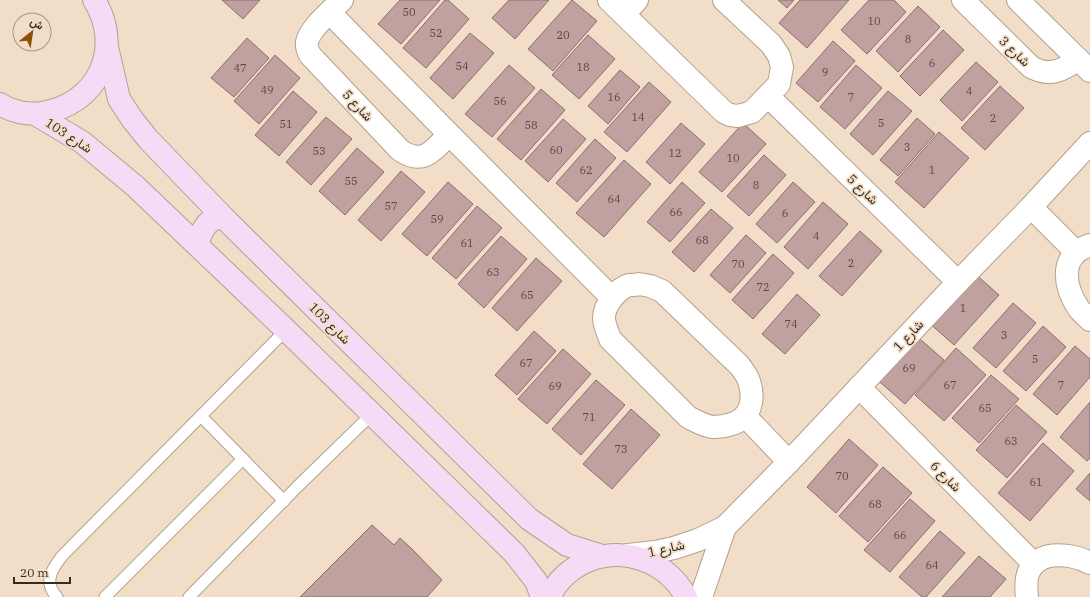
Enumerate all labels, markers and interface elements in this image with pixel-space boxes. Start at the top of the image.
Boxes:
house number: 50 [402,5,416,19]
north arrow [12,12,52,52]
text: ش [28,14,46,33]
house number: 10 [867,14,881,28]
house number: 52 [429,26,443,40]
house number: 20 [556,28,570,42]
house number: 8 [905,32,911,46]
street label: شارع 3 [995,32,1034,71]
house number: 6 [929,56,935,70]
house number: 54 [455,59,469,73]
house number: 18 [576,60,590,74]
house number: 47 [233,61,247,75]
house number: 9 [822,65,828,79]
house number: 49 [260,83,274,97]
house number: 4 [966,84,973,98]
street label: شارع 5 [338,86,376,125]
house number: 16 [607,90,621,104]
house number: 7 [848,90,854,104]
house number: 56 [493,94,507,108]
house number: 14 [631,110,645,124]
house number: 2 [990,111,996,125]
street label: شارع 103 [42,114,95,158]
house number: 5 [878,116,884,130]
house number: 51 [279,117,293,131]
house number: 58 [524,118,538,132]
house number: 3 [904,140,910,154]
house number: 60 [549,143,563,157]
house number: 53 [312,144,326,158]
house number: 12 [668,146,682,160]
house number: 10 [726,151,740,165]
house number: 62 [579,163,593,177]
house number: 1 [929,163,935,177]
street label: شارع 5 [843,170,882,209]
house number: 55 [344,174,358,188]
house number: 8 [753,178,759,192]
house number: 64 [607,192,621,206]
house number: 57 [384,199,398,213]
house number: 66 [669,205,683,219]
house number: 6 [782,206,788,220]
house number: 59 [430,212,444,226]
house number: 4 [813,229,820,243]
house number: 68 [695,233,709,247]
house number: 61 [460,236,474,250]
house number: 2 [848,256,854,270]
house number: 70 [731,257,745,271]
house number: 63 [486,265,500,279]
house number: 72 [756,280,770,294]
house number: 65 [520,288,534,302]
street label: شارع 103 [304,299,354,349]
house number: 1 [960,301,966,315]
street label: شارع 1 [890,316,928,355]
house number: 74 [784,317,798,331]
house number: 3 [1001,328,1007,342]
house number: 5 [1032,352,1038,366]
house number: 67 [519,356,533,370]
house number: 69 [902,361,916,375]
house number: 67 [943,378,957,392]
house number: 7 [1058,378,1064,392]
house number: 69 [548,379,562,393]
house number: 65 [978,401,992,415]
house number: 71 [582,410,596,424]
house number: 63 [1004,434,1018,448]
house number: 73 [614,442,628,456]
street label: شارع 6 [926,457,965,496]
house number: 70 [835,469,849,483]
house number: 61 [1029,475,1043,489]
house number: 68 [868,497,882,511]
house number: 66 [893,528,907,542]
street label: شارع 1 [646,536,686,562]
house number: 64 [925,558,939,572]
scale bar [14,559,70,585]
text: 20 m [20,565,49,580]

